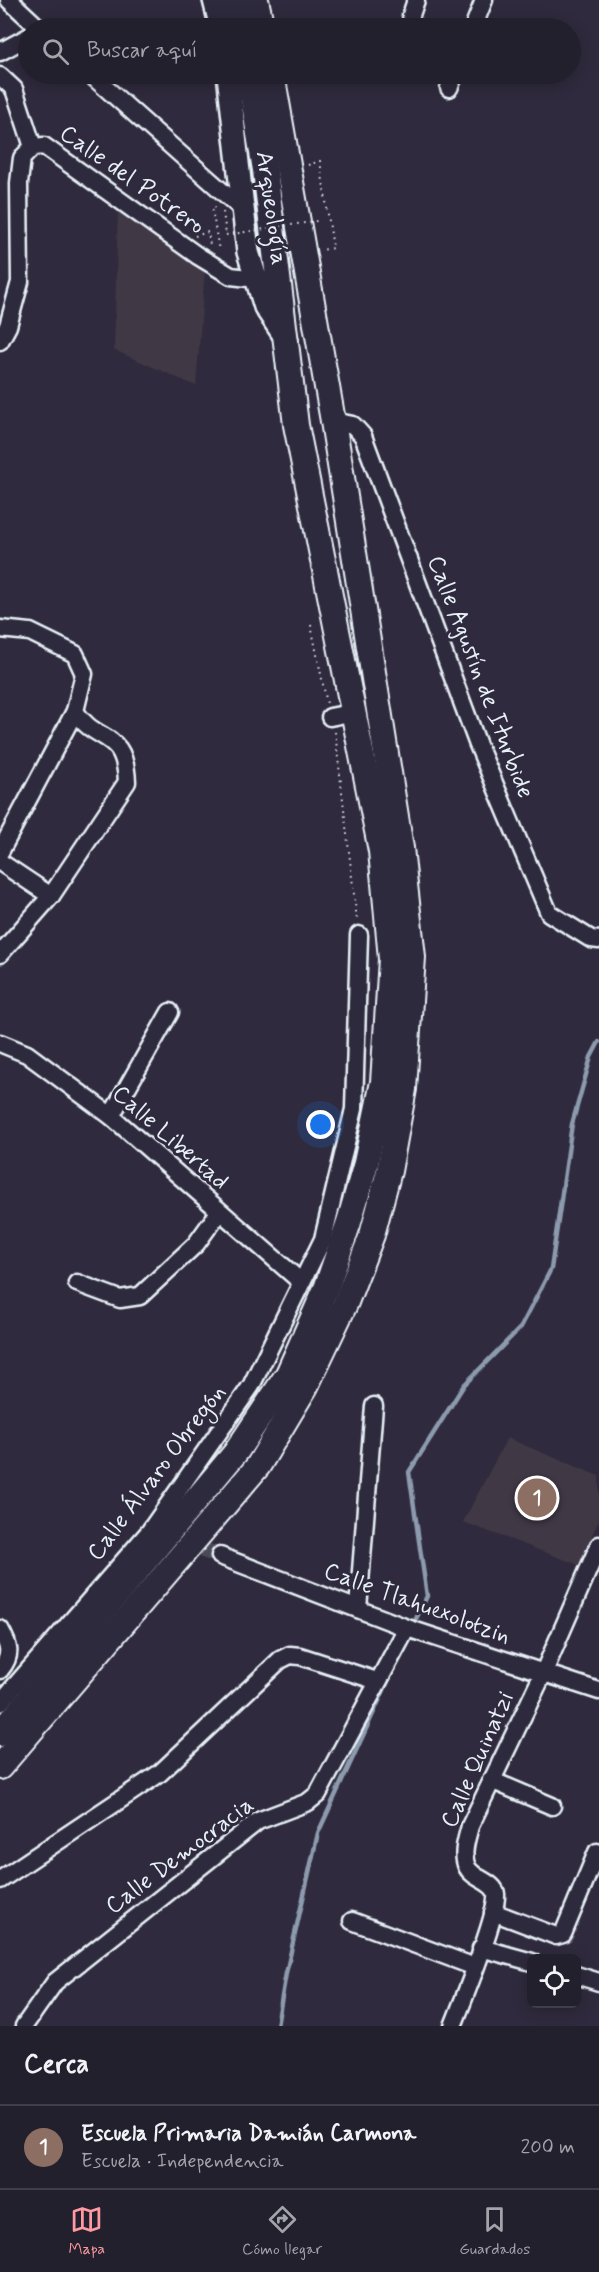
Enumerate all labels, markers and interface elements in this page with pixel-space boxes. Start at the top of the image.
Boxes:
search box [18,18,581,84]
icon: search [39,35,72,68]
text: Buscar aquí [87,37,198,65]
street label: Calle del Potrero [53,118,211,242]
street label: Arqueología [245,149,294,267]
street label: Calle Agustín de Iturbide [419,551,541,803]
street label: Calle Libertad [105,1079,235,1197]
your location [306,1110,335,1139]
street label: Calle Álvaro Obregón [80,1378,235,1569]
pin: 1 [518,1476,556,1520]
street label: Calle Tlahuexolotzin [319,1556,515,1652]
street label: Calle Quinatzi [434,1687,522,1833]
street label: Calle Democracia [99,1790,261,1922]
map controls [527,1954,581,2008]
button: locate [527,1954,581,2008]
text: Cerca [24,2048,89,2082]
text: Escuela Primaria Damián Carmona [81,2120,416,2148]
text: 1 [39,2134,48,2161]
text: 200 m [520,2134,575,2161]
text: Escuela · Independencia [81,2148,284,2175]
tab: Mapa [69,2203,105,2260]
tab: Cómo llegar [242,2203,322,2260]
tab: Guardados [459,2203,530,2260]

